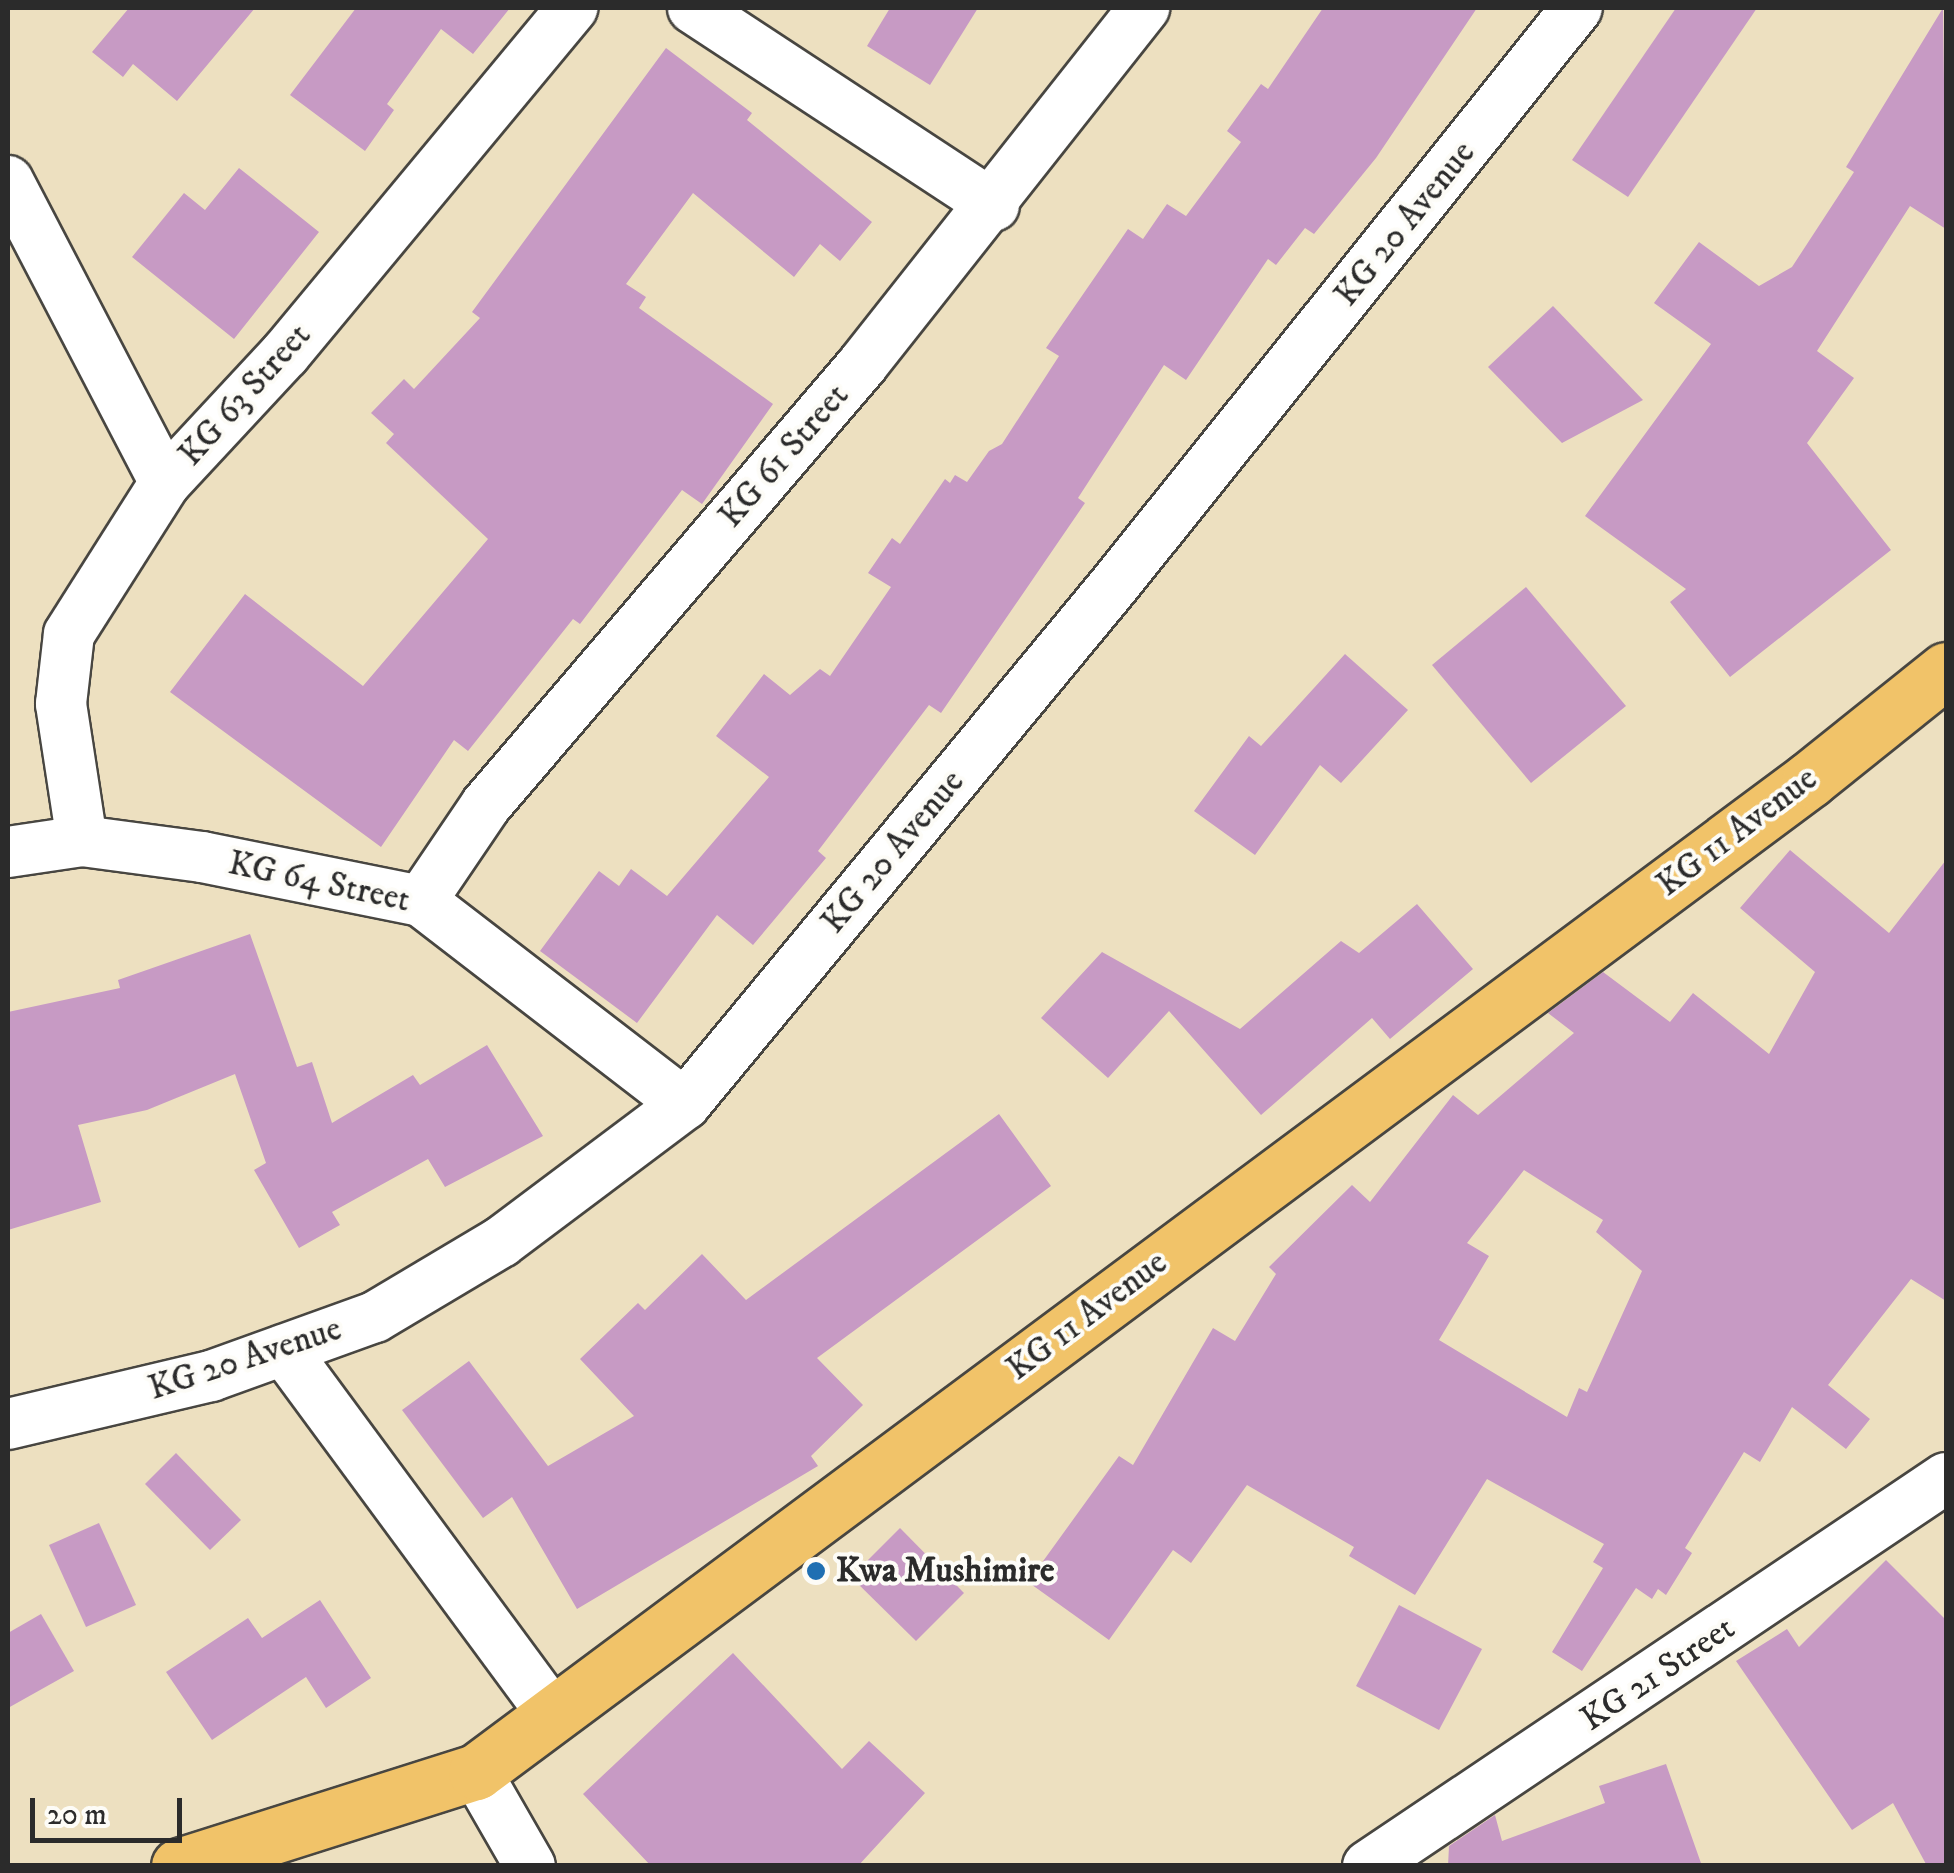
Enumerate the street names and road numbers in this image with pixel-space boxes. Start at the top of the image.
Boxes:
street label: KG 20 Avenue [1326,133,1484,315]
street label: KG 63 Street [170,315,320,475]
street label: KG 61 Street [710,375,858,537]
street label: KG 11 Avenue [1649,758,1825,906]
street label: KG 20 Avenue [813,762,973,942]
street label: KG 64 Street [224,842,414,922]
street label: KG 11 Avenue [999,1242,1175,1390]
street label: KG 20 Avenue [143,1308,347,1410]
street label: KG 21 Street [1573,1607,1743,1741]

